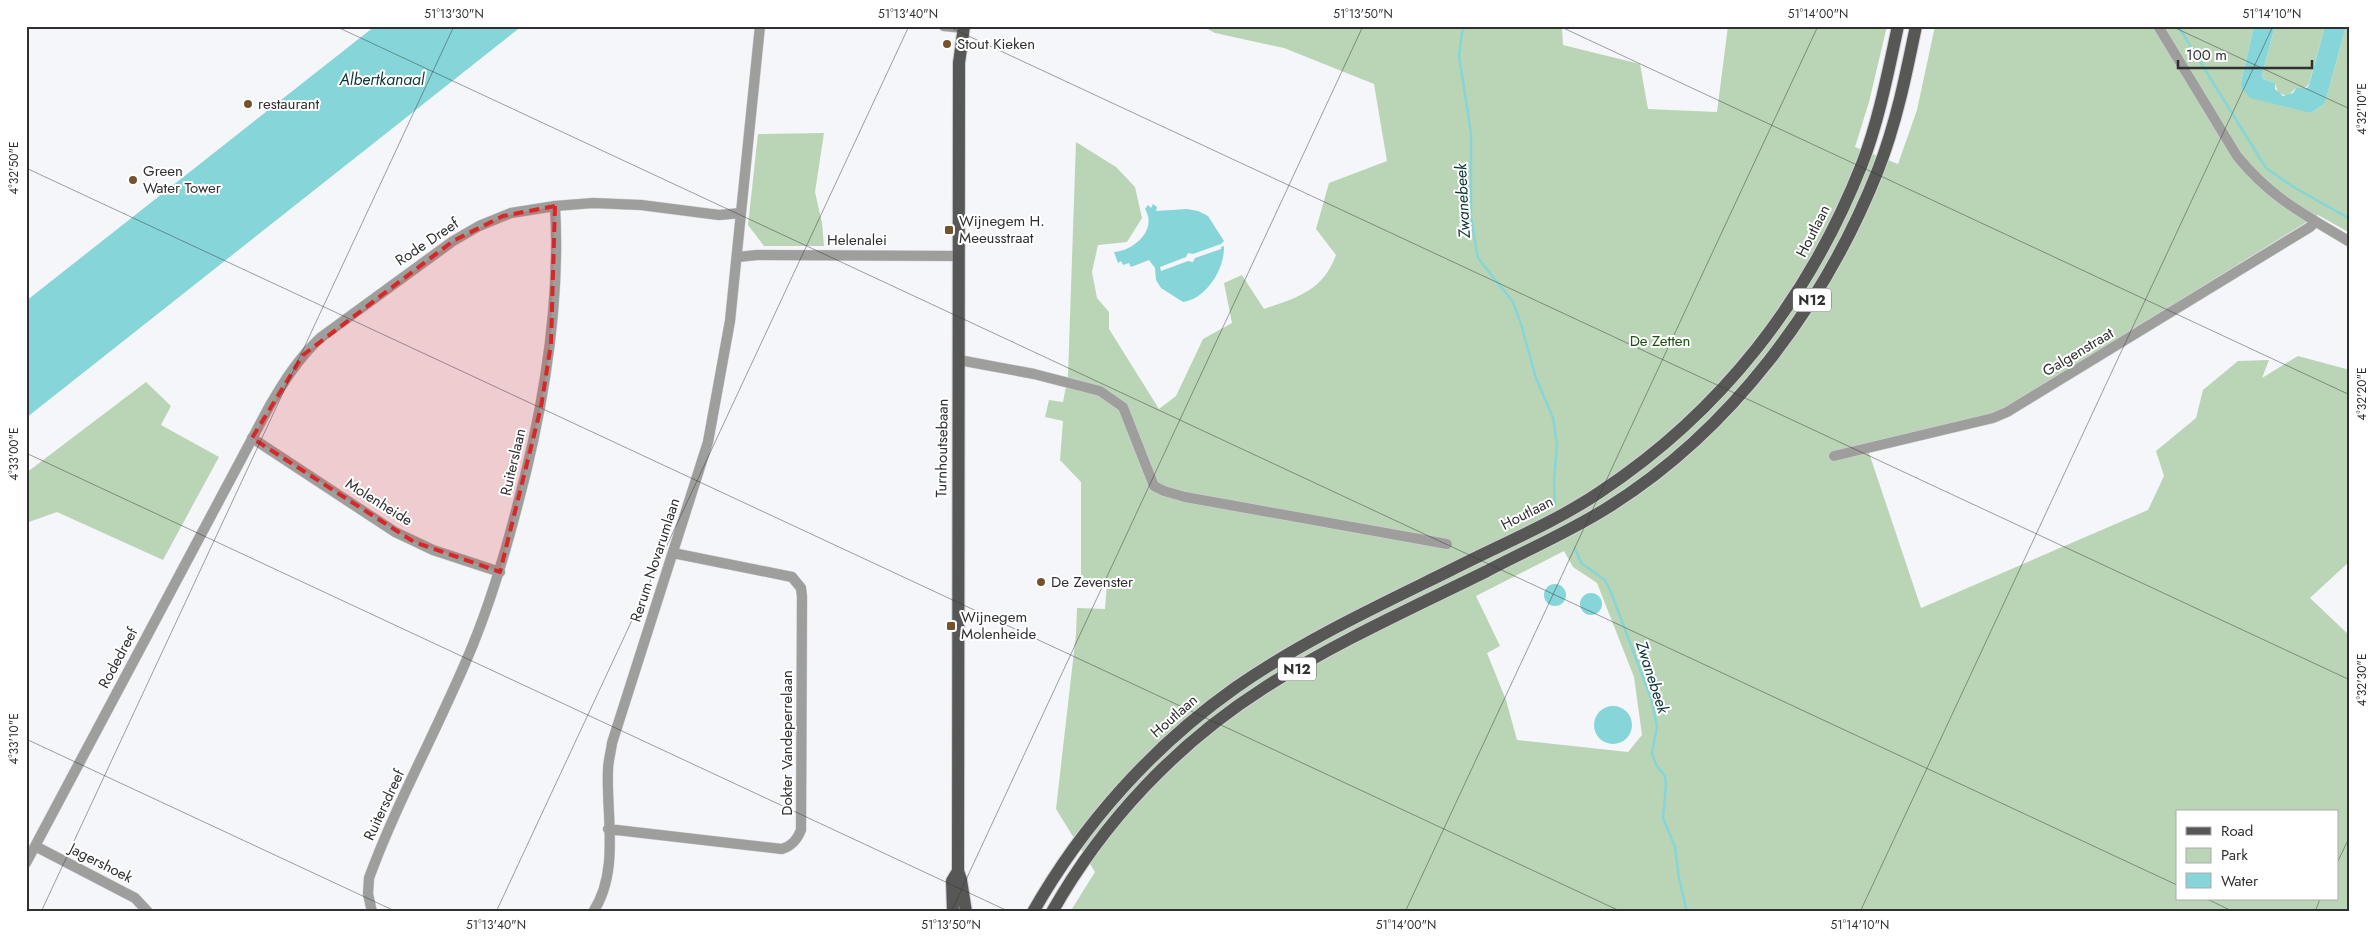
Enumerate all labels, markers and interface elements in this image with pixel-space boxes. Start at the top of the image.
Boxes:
text: 51°13'30"N [424,5,484,23]
text: 51°13'40"N [878,5,938,23]
text: 51°13'50"N [1333,5,1393,23]
text: 51°14'00"N [1788,5,1848,23]
text: 51°14'10"N [2243,5,2301,23]
place label: Stout Kieken [957,33,1035,55]
marker: Stout Kieken [941,38,953,50]
scale bar [2178,38,2312,70]
text: 100 m [2186,44,2227,66]
water label: Albertkanaal [339,68,426,91]
text: 4°32'10"E [2353,83,2371,135]
place label: restaurant [258,93,320,115]
marker: restaurant [242,98,254,110]
text: 4°32'50"E [5,141,23,195]
place label: Green Water Tower [143,160,222,199]
water label: Zwanebeek [1449,162,1476,240]
marker: Green Water Tower [127,174,139,186]
street label: Houtlaan [1790,201,1836,261]
place label: Wijnegem H. Meeusstraat [959,210,1045,249]
street label: Rode Dreef [391,212,464,271]
marker: Wijnegem H. Meeusstraat [943,224,955,236]
street label: Helenalei [827,229,887,251]
road number: N12 [1793,288,1831,312]
street label: Galgenstraat [2038,322,2118,382]
park label: De Zetten [1630,330,1690,352]
text: 4°32'20"E [2353,367,2371,421]
street label: Turnhoutsebaan [930,398,954,498]
street label: Ruiterslaan [495,426,531,498]
text: 4°33'00"E [5,427,23,481]
street label: Molenheide [341,473,417,531]
street label: Houtlaan [1497,490,1557,536]
street label: Rerum Novarumlaan [625,495,685,625]
place label: De Zevenster [1051,571,1134,593]
marker: De Zevenster [1035,576,1047,588]
place label: Wijnegem Molenheide [961,606,1036,645]
marker: Wijnegem Molenheide [945,620,957,632]
street label: Rodedreef [93,623,144,692]
water label: Zwanebeek [1630,637,1675,717]
text: 4°32'30"E [2353,653,2371,707]
road number: N12 [1278,658,1316,681]
street label: Dokter Vandeperrelaan [776,670,798,816]
street label: Houtlaan [1146,689,1202,743]
text: 4°33'10"E [5,713,23,765]
street label: Ruitersdreef [358,765,410,844]
legend [2176,810,2338,900]
text: Road [2221,820,2253,842]
street label: Jagershoek [64,837,137,889]
text: Park [2221,844,2248,866]
text: Water [2221,870,2259,892]
text: 51°13'40"N [466,916,526,934]
text: 51°13'50"N [921,916,981,934]
text: 51°14'00"N [1376,916,1436,934]
text: 51°14'10"N [1831,916,1889,934]

